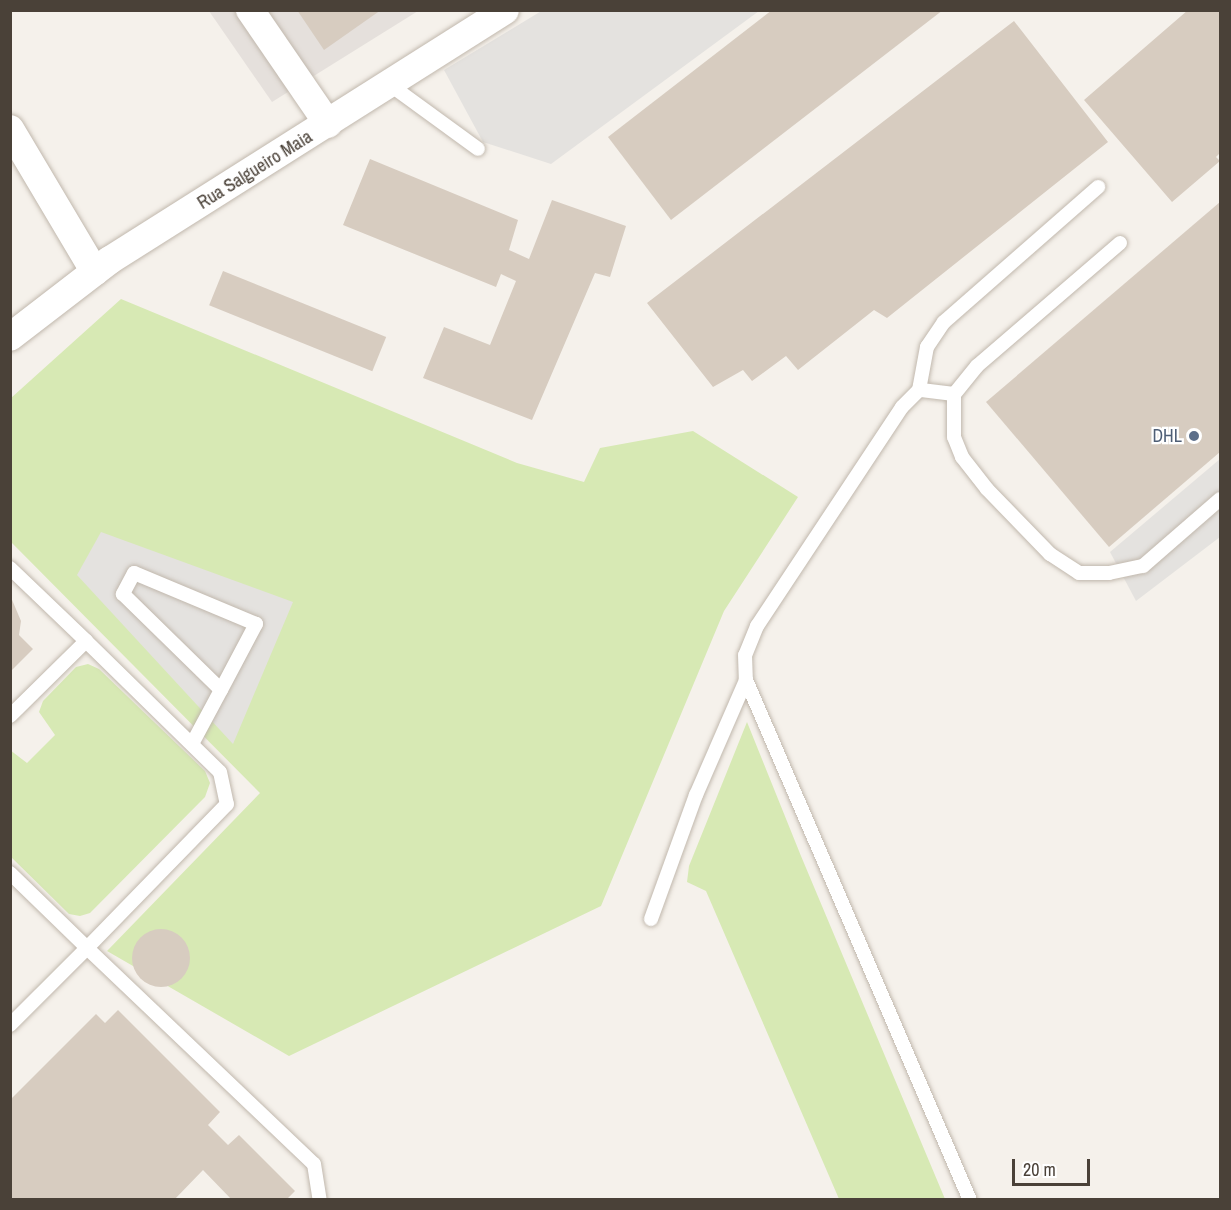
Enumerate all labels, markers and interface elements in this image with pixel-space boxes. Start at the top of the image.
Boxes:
street label: Rua Salgueiro Maia [194,126,316,214]
place label: DHL [1152,425,1182,447]
marker: DHL [1187,429,1201,443]
scale bar [1015,1147,1093,1185]
text: 20 m [1023,1157,1056,1182]

